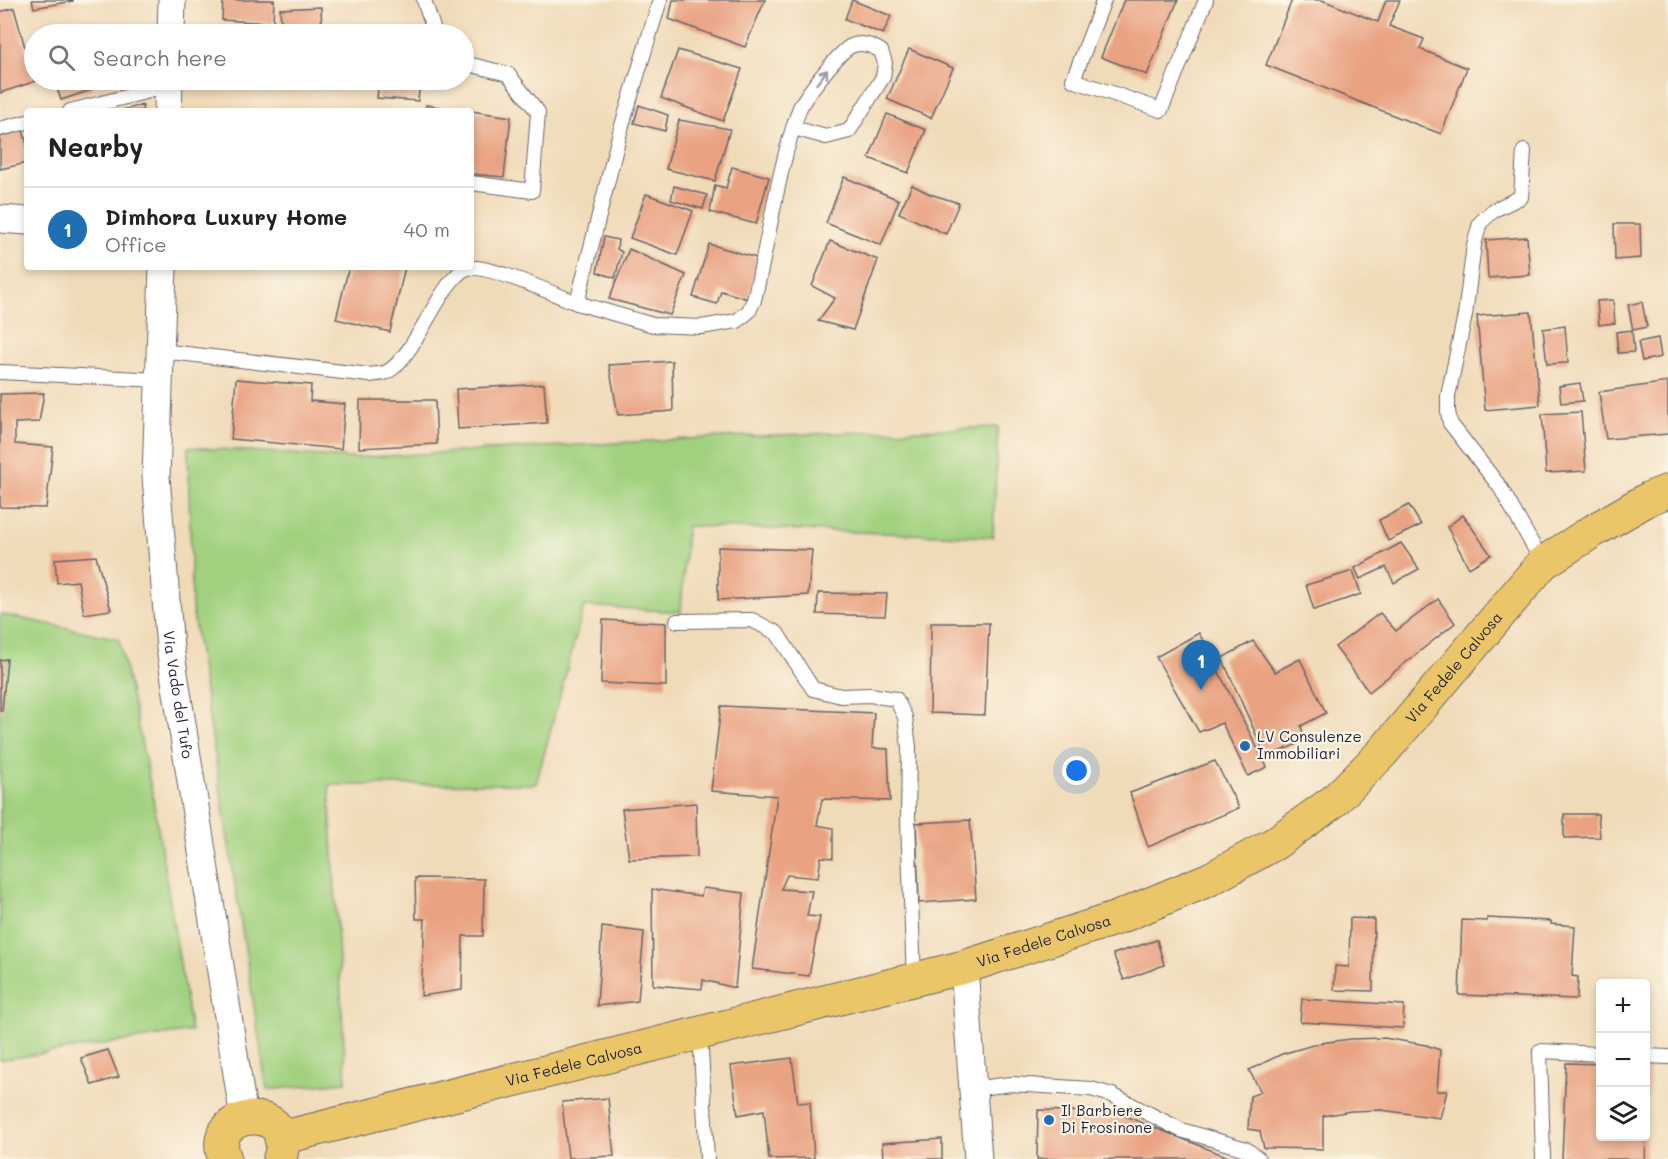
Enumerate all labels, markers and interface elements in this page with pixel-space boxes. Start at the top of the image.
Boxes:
search box [24,24,474,90]
icon: search [45,41,78,74]
text: Search here [93,43,227,72]
one-way arrow [815,69,828,85]
text: Nearby [48,130,143,164]
text: Dimhora Luxury Home [105,202,347,231]
text: 1 [63,216,72,242]
text: 40 m [404,216,450,242]
text: Office [105,231,167,257]
street label: Via Fedele Calvosa [1401,607,1506,727]
street label: Via Vado del Tufo [160,630,198,760]
pin: 1 [1182,640,1220,690]
place label: LV Consulenze Immobiliari [1257,726,1362,763]
marker: LV Consulenze Immobiliari [1238,739,1252,753]
your location [1062,756,1091,785]
street label: Via Fedele Calvosa [974,910,1113,971]
map controls [1596,979,1650,1141]
button: + [1596,979,1650,1033]
button: − [1596,1033,1650,1087]
street label: Via Fedele Calvosa [503,1037,644,1090]
button: layers [1596,1087,1650,1141]
place label: Il Barbiere Di Frosinone [1061,1100,1152,1137]
marker: Il Barbiere Di Frosinone [1042,1113,1056,1127]

